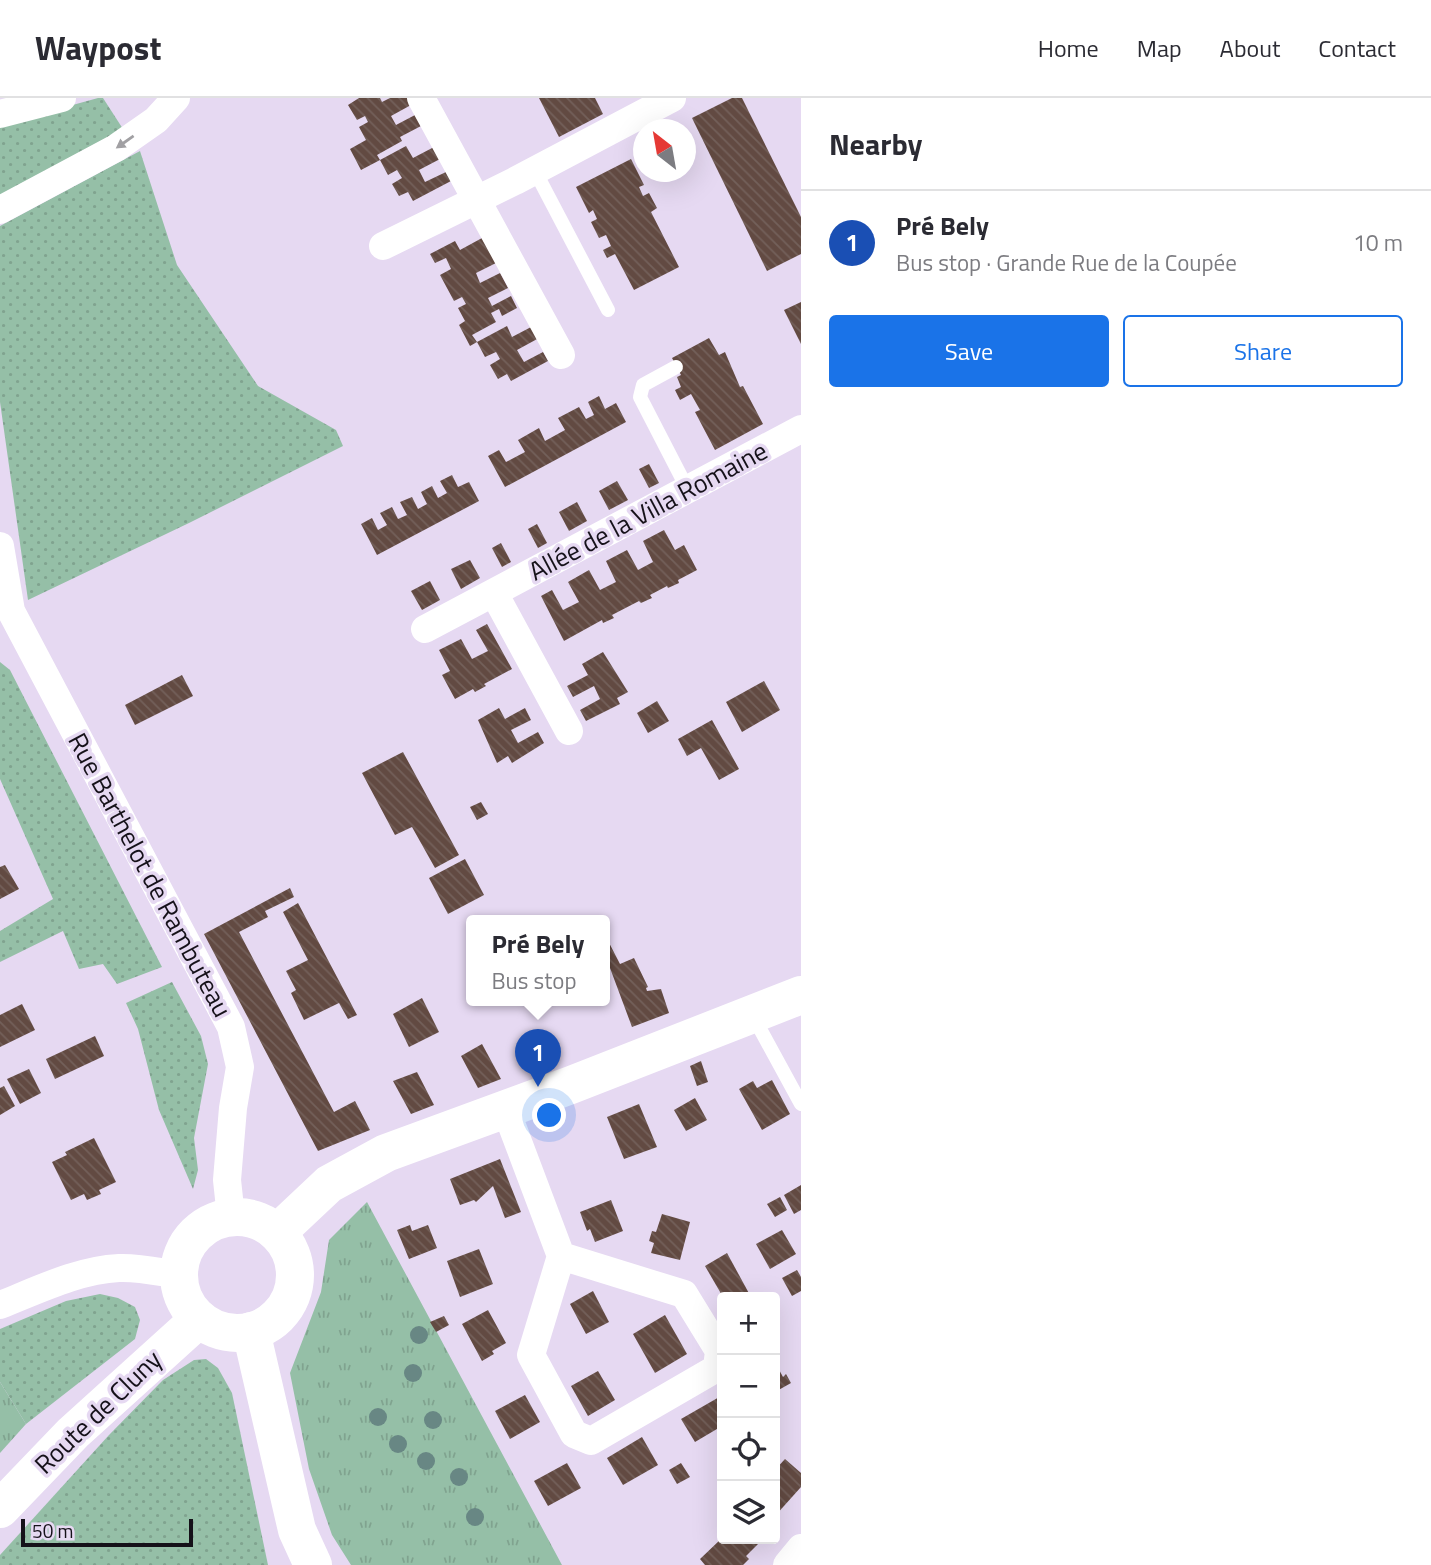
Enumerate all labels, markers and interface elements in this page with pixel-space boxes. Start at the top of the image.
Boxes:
text: Waypost [35,23,161,73]
text: Home [1038,30,1099,66]
text: Map [1137,30,1182,66]
text: About [1220,30,1280,66]
text: Contact [1318,30,1396,66]
north arrow [633,119,696,182]
text: Nearby [829,121,922,167]
one-way arrow [116,135,134,149]
text: Pré Bely [896,206,989,245]
text: 1 [846,225,858,260]
text: 10 m [1353,225,1403,260]
text: Bus stop · Grande Rue de la Coupée [896,245,1237,280]
button: Save [829,315,1109,387]
button: Share [1123,315,1403,387]
street label: Allée de la Villa Romaine [521,431,774,590]
street label: Rue Barthelot de Rambuteau [59,726,242,1024]
popup [466,915,610,1006]
text: Pré Bely [491,924,585,963]
text: Bus stop [491,963,577,998]
pin: 1 [515,1029,561,1087]
your location [532,1098,566,1132]
map controls [717,1292,780,1544]
button: + [717,1292,780,1355]
street label: Route de Cluny [25,1341,170,1483]
button: − [717,1355,780,1418]
button: locate [717,1418,780,1481]
button: layers [717,1481,780,1544]
scale bar [21,1516,192,1548]
text: 50 m [32,1516,73,1545]

